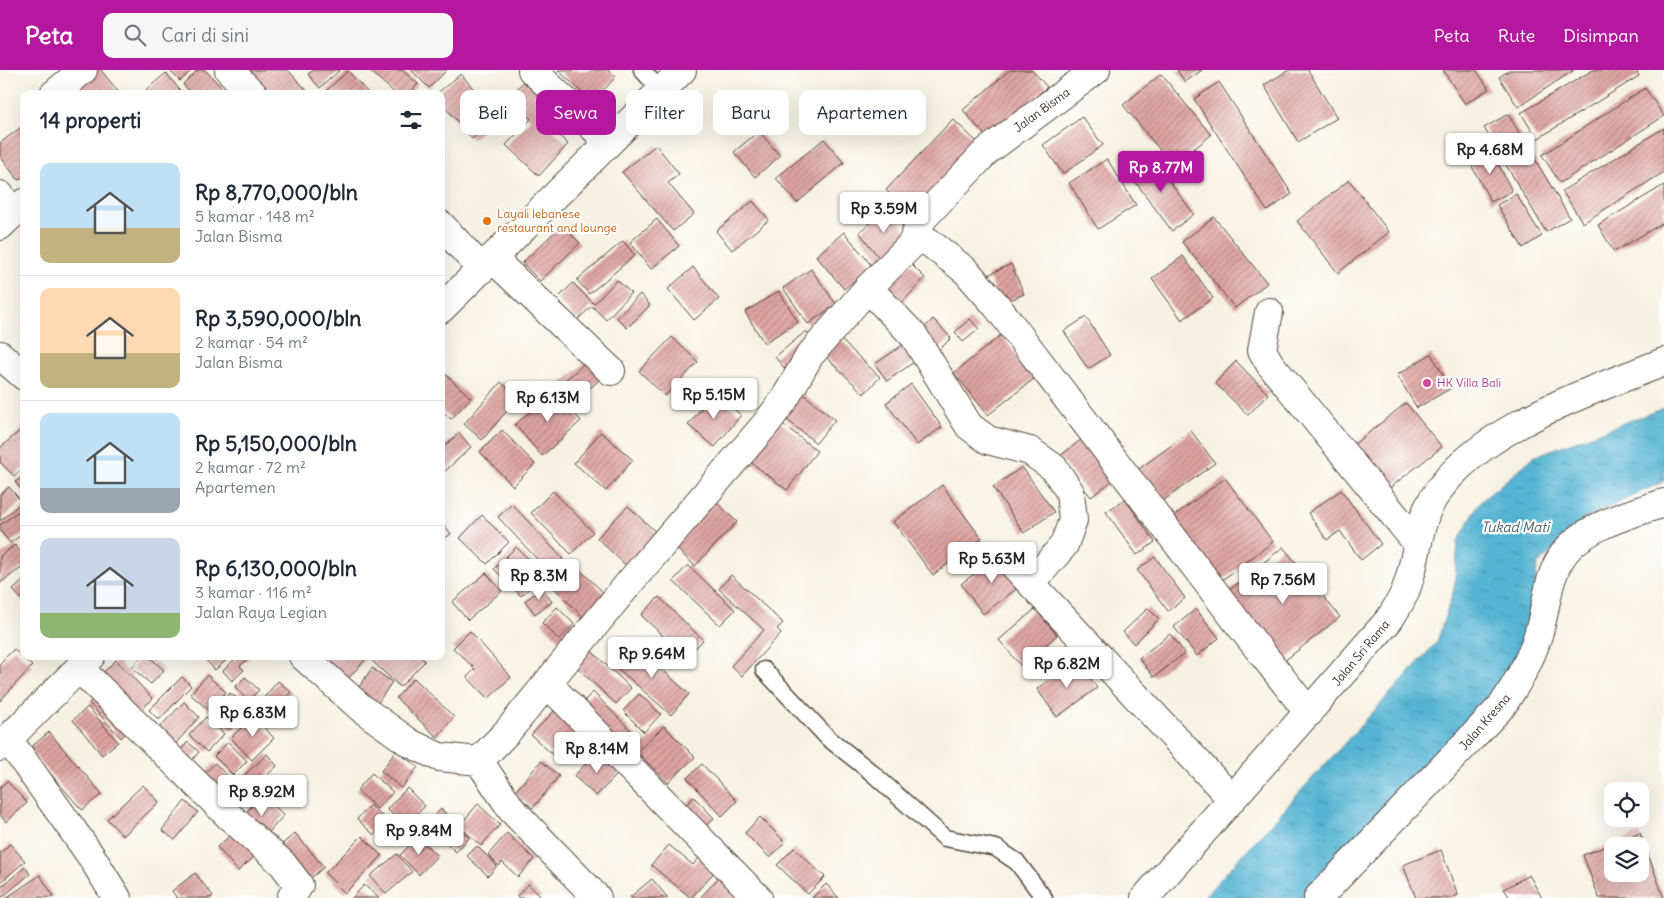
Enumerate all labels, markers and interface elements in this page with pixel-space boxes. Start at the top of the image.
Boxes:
search box [103,13,453,58]
text: Peta [25,20,73,50]
icon: search [121,21,149,49]
text: Cari di sini [161,23,249,47]
text: Peta [1434,24,1470,47]
text: Rute [1498,24,1535,47]
text: Disimpan [1563,24,1639,47]
street label: Jalan Bisma [1011,84,1073,135]
chip: Beli [460,90,526,135]
chip: Sewa [536,90,616,135]
chip: Filter [626,90,703,135]
chip: Baru [713,90,789,135]
chip: Apartemen [799,90,926,135]
icon: filters [397,106,425,134]
text: 14 properti [40,107,141,134]
pin: Rp 4.68M [1438,132,1542,175]
text: Rp 4.68M [1456,139,1524,159]
pin: Rp 8.77M [1109,150,1213,193]
text: Rp 8.77M [1129,157,1193,177]
text: Rp 8,770,000/bln [195,179,358,206]
icon: home [80,183,140,243]
pin: Rp 3.59M [832,191,936,234]
text: Rp 3.59M [851,198,917,218]
text: 5 kamar · 148 m² [195,206,315,226]
place label: Layali lebanese restaurant and lounge [497,206,617,235]
marker: Layali lebanese restaurant and lounge [481,215,493,227]
text: Jalan Bisma [195,226,283,246]
text: Rp 3,590,000/bln [195,305,361,332]
icon: home [80,308,140,368]
text: 2 kamar · 54 m² [195,332,308,352]
text: Jalan Bisma [195,352,283,372]
place label: HK Villa Bali [1437,375,1501,390]
marker: HK Villa Bali [1421,377,1433,389]
pin: Rp 5.15M [662,378,766,420]
pin: Rp 6.13M [496,380,600,423]
text: Rp 5.15M [682,384,746,404]
text: Rp 6.13M [516,387,580,407]
text: Rp 5,150,000/bln [195,430,357,457]
icon: home [80,433,140,493]
text: 2 kamar · 72 m² [195,457,306,477]
text: Apartemen [195,477,276,497]
water label: Tukad Mati [1481,518,1551,536]
pin: Rp 5.63M [940,542,1044,584]
text: Rp 5.63M [959,548,1025,568]
text: Rp 6,130,000/bln [195,555,357,582]
icon: home [80,558,140,618]
pin: Rp 8.3M [493,558,585,601]
pin: Rp 7.56M [1231,562,1335,605]
text: Rp 8.3M [510,565,568,585]
text: Rp 7.56M [1250,569,1316,589]
text: 3 kamar · 116 m² [195,582,312,602]
text: Jalan Raya Legian [195,602,327,622]
street label: Jalan Sri Rama [1329,617,1393,689]
pin: Rp 9.64M [600,636,704,679]
text: Rp 9.64M [619,643,685,663]
pin: Rp 6.82M [1015,646,1119,689]
text: Rp 6.82M [1034,653,1100,673]
street label: Jalan Kresna [1456,690,1513,753]
pin: Rp 6.83M [201,696,305,738]
text: Rp 6.83M [220,702,286,722]
pin: Rp 8.14M [545,732,649,774]
text: Rp 8.14M [565,738,629,758]
pin: Rp 8.92M [210,774,314,817]
text: Rp 8.92M [229,781,295,801]
map controls [1604,782,1649,882]
button: locate [1604,782,1649,827]
pin: Rp 9.84M [367,814,471,856]
text: Rp 9.84M [386,820,452,840]
button: layers [1604,837,1649,882]

